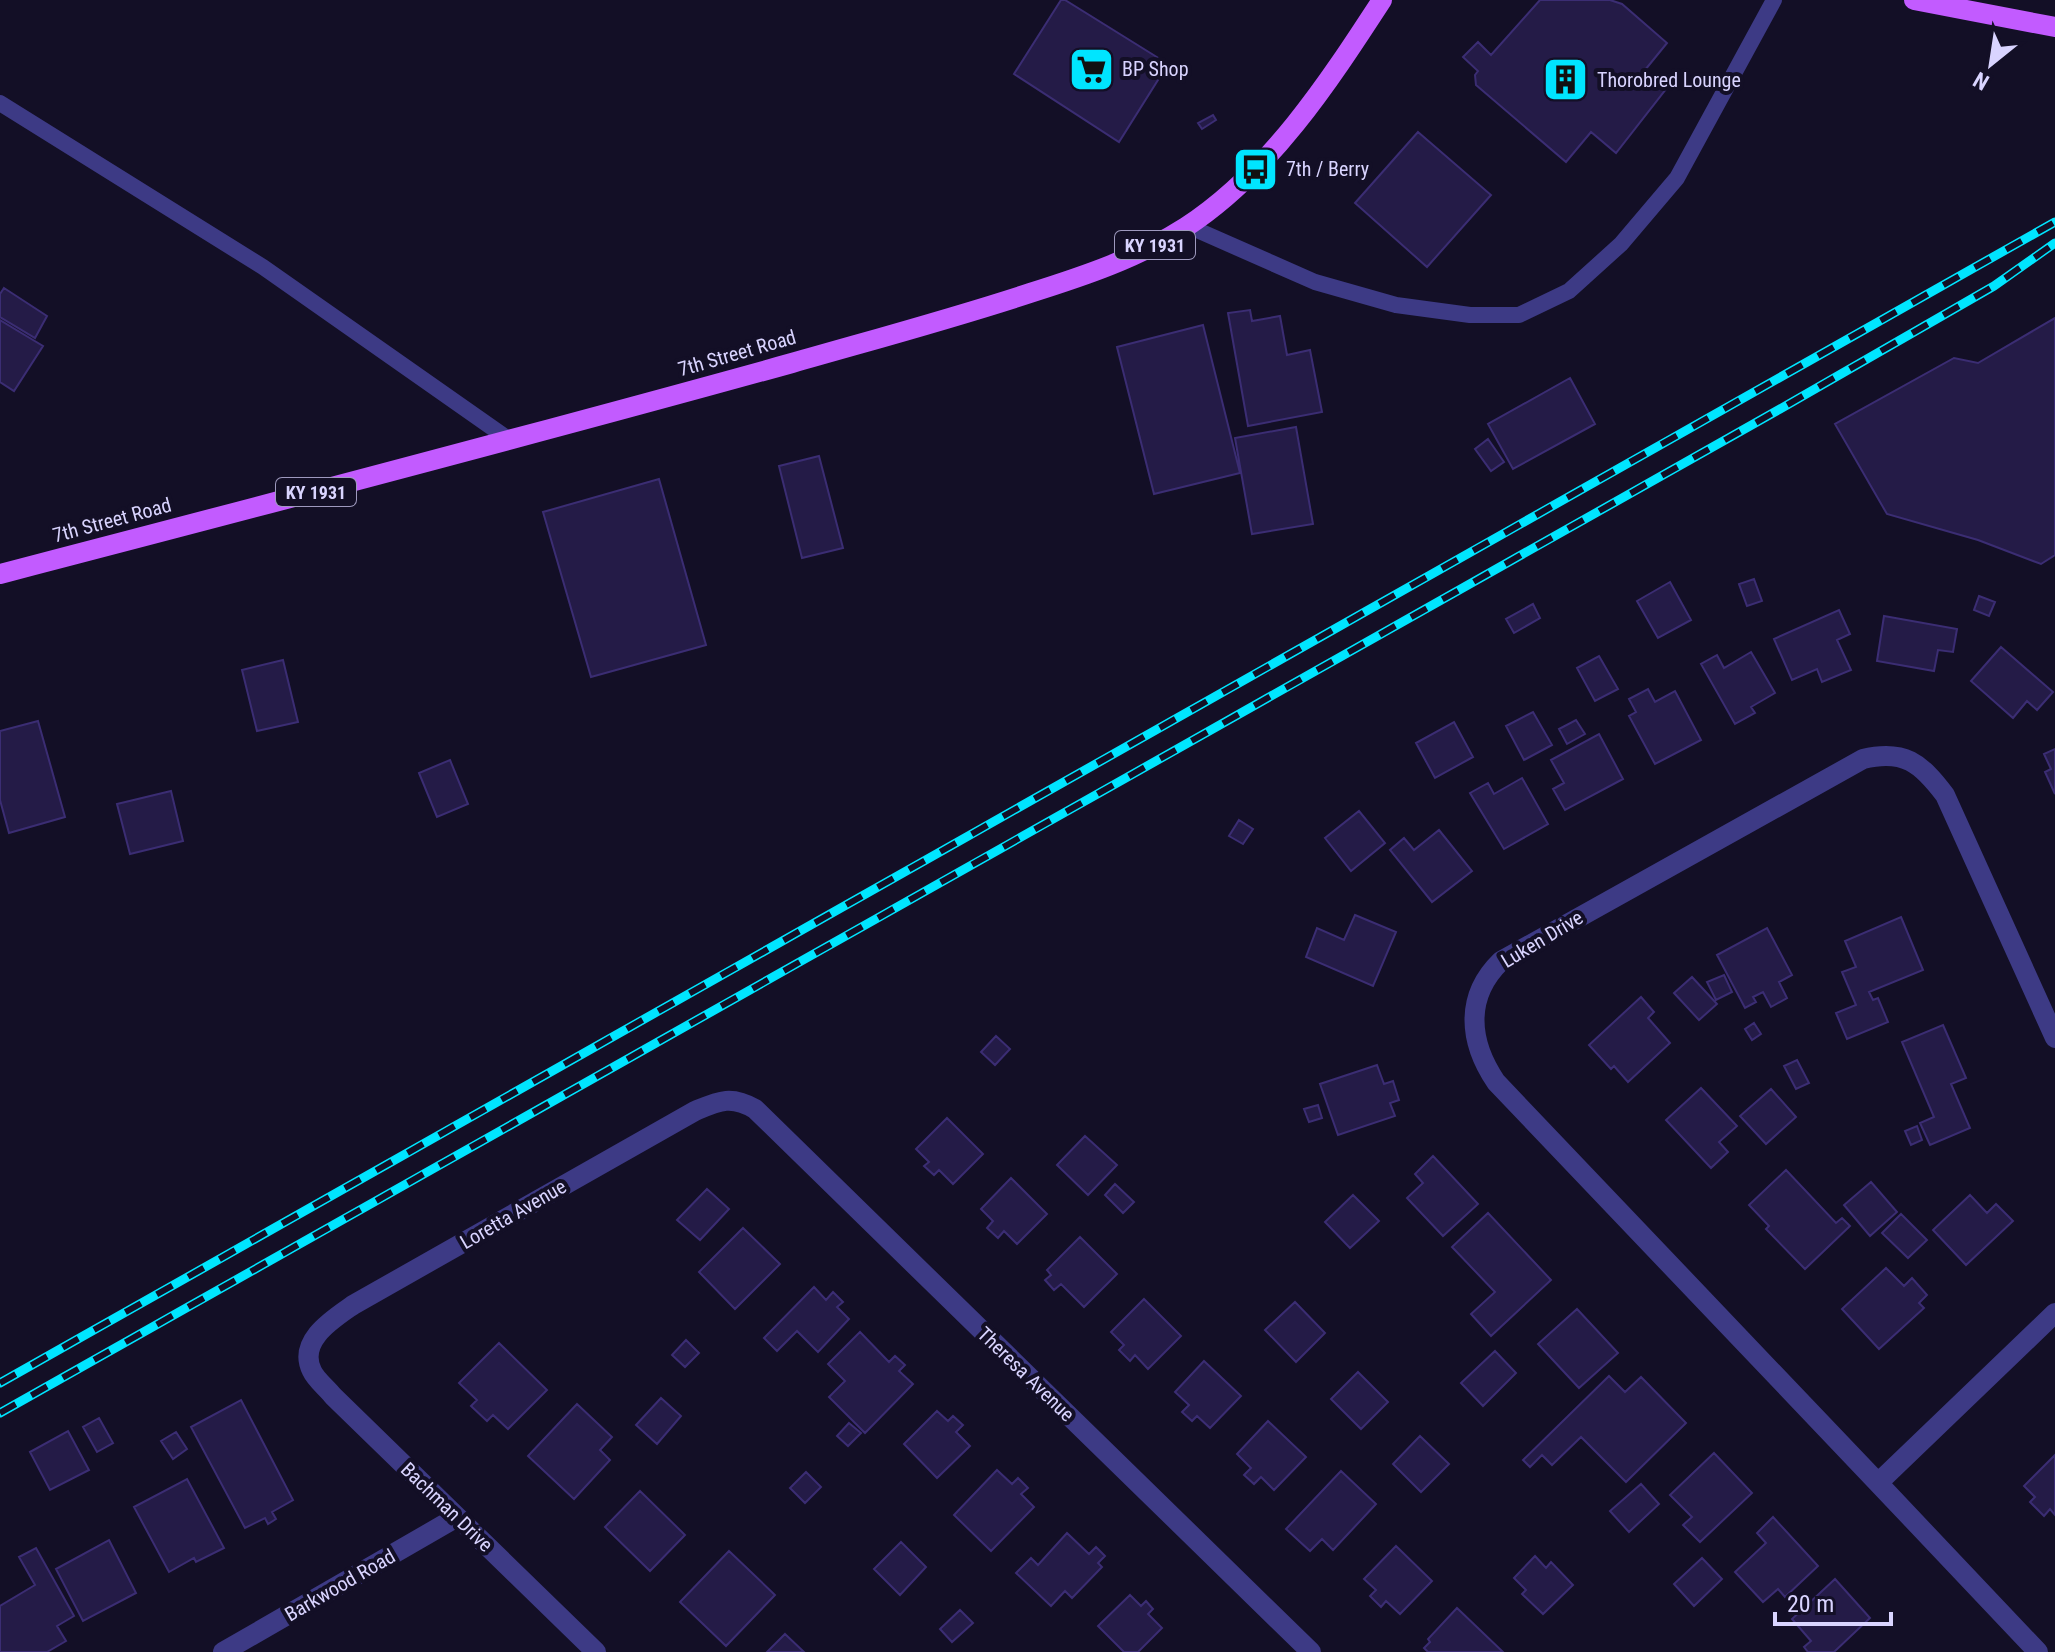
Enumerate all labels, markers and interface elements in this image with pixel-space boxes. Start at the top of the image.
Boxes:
north arrow [1951,24,2031,104]
supermarket icon: BP Shop [1067,45,1115,93]
building icon: Thorobred Lounge [1542,56,1590,104]
place label: BP Shop [1122,57,1189,81]
text: N [1969,67,1993,95]
place label: Thorobred Lounge [1597,68,1741,92]
bus stop icon: 7th / Berry [1231,145,1279,193]
place label: 7th / Berry [1286,157,1369,181]
road number: KY 1931 [1115,231,1195,259]
street label: 7th Street Road [675,325,799,381]
road number: KY 1931 [276,478,356,506]
street label: 7th Street Road [50,493,174,547]
street label: Luken Drive [1497,905,1587,973]
street label: Loretta Avenue [456,1174,570,1254]
street label: Theresa Avenue [972,1322,1080,1426]
street label: Bachman Drive [396,1457,498,1557]
street label: Barkwood Road [281,1544,399,1626]
scale bar [1775,1576,1891,1626]
text: 20 m [1787,1590,1834,1618]

